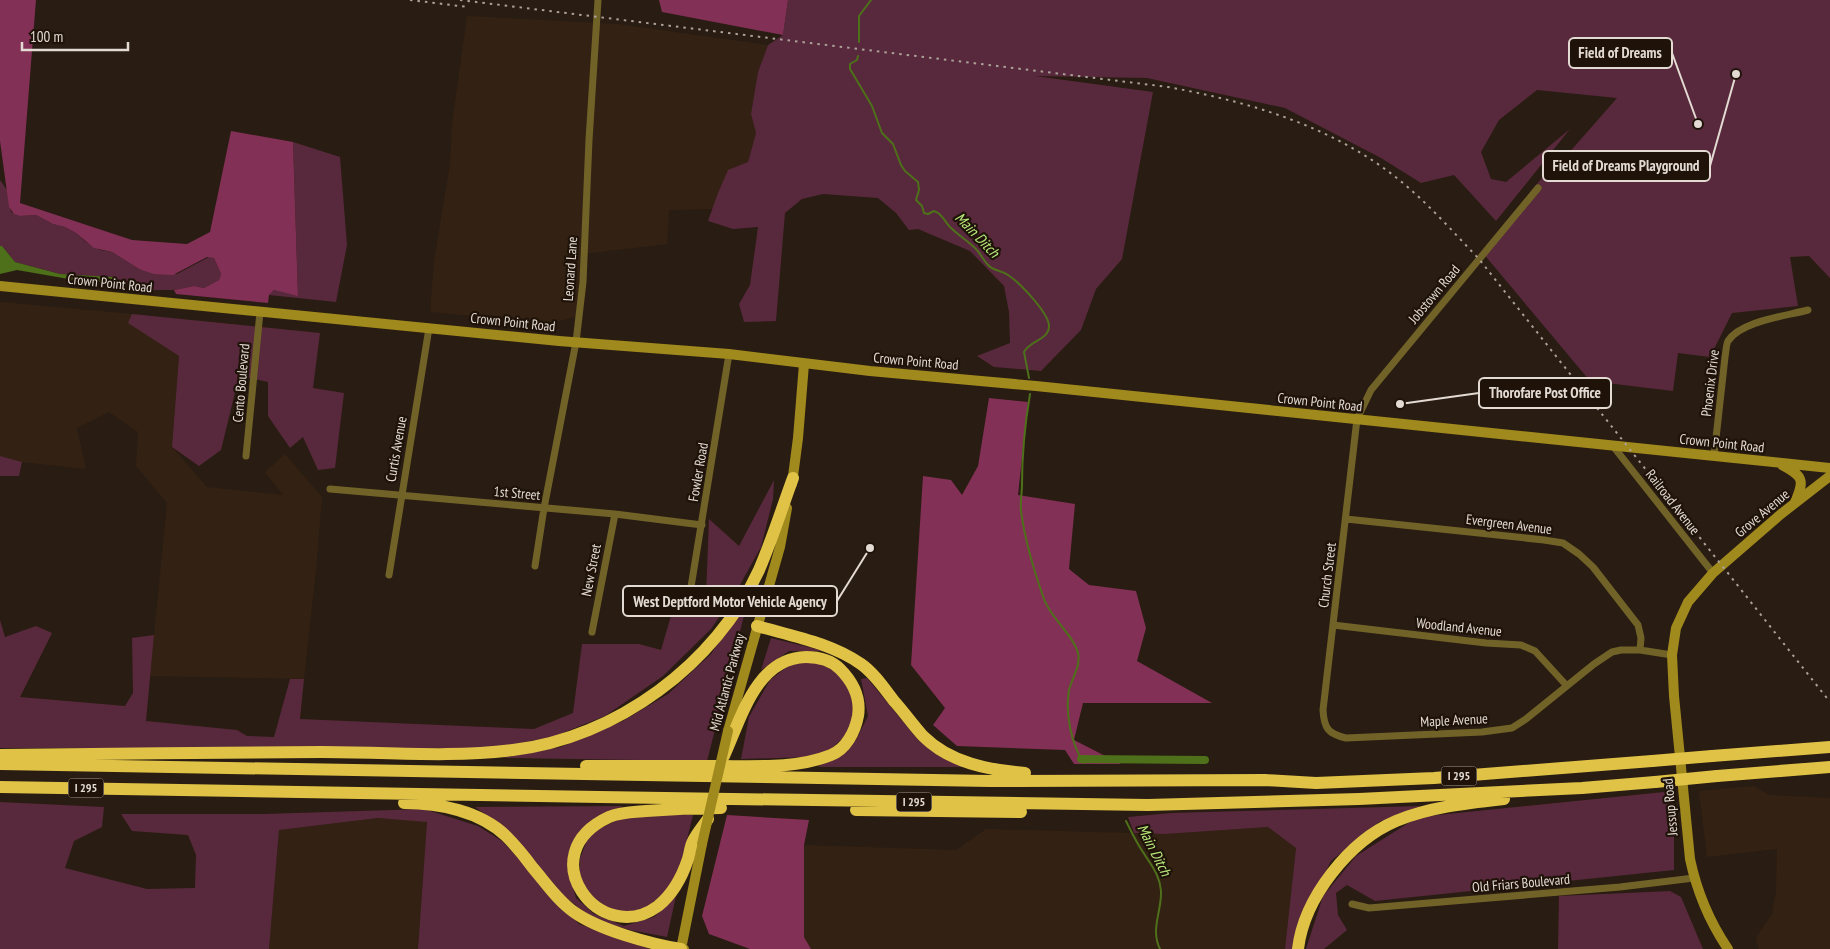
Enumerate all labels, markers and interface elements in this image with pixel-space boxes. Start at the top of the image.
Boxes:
scale bar [22,20,129,52]
text: 100 m [30,27,63,46]
callout: Field of Dreams [1569,38,1672,68]
text: Field of Dreams [1578,43,1662,62]
callout: Field of Dreams Playground [1543,151,1710,181]
text: Field of Dreams Playground [1552,156,1700,175]
water label: Main Ditch [951,208,1004,262]
street label: Leonard Lane [559,236,581,302]
street label: Jobstown Road [1404,261,1464,328]
street label: Crown Point Road [67,270,153,296]
street label: Crown Point Road [470,309,556,335]
street label: Cento Boulevard [229,343,253,423]
street label: Crown Point Road [873,348,959,374]
street label: Phoenix Drive [1697,348,1723,418]
callout: Thorofare Post Office [1479,378,1611,408]
text: Thorofare Post Office [1489,383,1601,402]
street label: Crown Point Road [1277,389,1363,415]
street label: Curtis Avenue [381,415,411,483]
street label: Crown Point Road [1679,430,1765,456]
street label: Fowler Road [684,441,712,503]
street label: Railroad Avenue [1642,466,1704,539]
street label: 1st Street [493,482,541,504]
street label: Grove Avenue [1731,485,1793,541]
street label: Evergreen Avenue [1465,510,1553,538]
street label: Church Street [1314,541,1340,609]
street label: New Street [577,542,605,598]
callout: West Deptford Motor Vehicle Agency [623,586,837,616]
text: West Deptford Motor Vehicle Agency [632,592,828,611]
street label: Woodland Avenue [1415,614,1503,640]
street label: Mid Atlantic Parkway [705,630,749,733]
street label: Maple Avenue [1420,709,1488,731]
road number: I 295 [1442,766,1476,786]
road number: I 295 [68,778,104,798]
street label: Jessup Road [1659,778,1682,837]
road number: I 295 [896,792,932,812]
water label: Main Ditch [1133,821,1176,880]
street label: Old Friars Boulevard [1471,870,1571,896]

